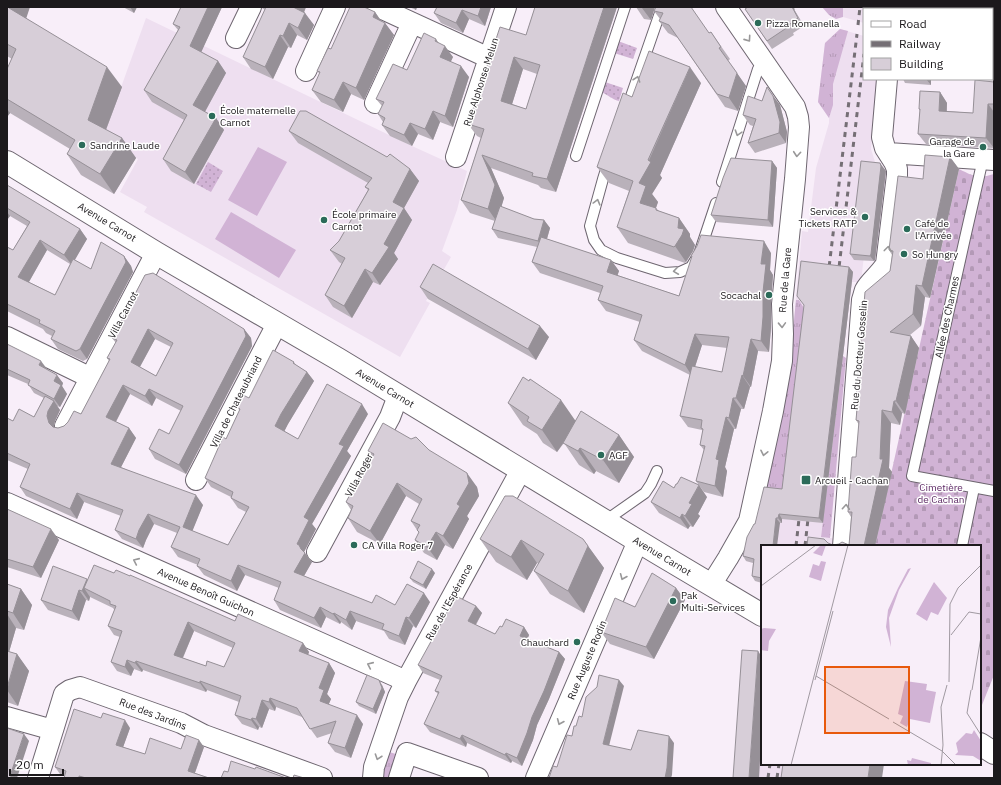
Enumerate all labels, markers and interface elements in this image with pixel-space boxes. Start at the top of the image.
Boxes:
legend [863,8,993,80]
text: Road [899,16,927,31]
place label: Pizza Romanella [766,17,840,30]
marker: Pizza Romanella [753,18,763,28]
one-way arrow [743,35,751,42]
street label: Rue Alphonse Melun [461,36,501,128]
text: Railway [899,36,941,51]
text: Building [899,56,944,71]
one-way arrow [632,76,641,83]
place label: École maternelle Carnot [220,104,296,129]
marker: École maternelle Carnot [207,111,217,121]
one-way arrow [734,130,743,137]
place label: Garage de la Gare [929,135,976,160]
place label: Sandrine Laude [90,139,160,152]
marker: Sandrine Laude [77,140,87,150]
marker: Garage de la Gare [978,142,988,152]
one-way arrow [792,151,801,157]
street label: Avenue Carnot [75,199,139,245]
one-way arrow [592,199,600,206]
place label: Services & Tickets RATP [798,205,857,230]
place label: École primaire Carnot [332,208,397,233]
marker: Services & Tickets RATP [860,212,870,222]
marker: École primaire Carnot [319,215,329,225]
place label: Café de l'Arrivée [915,217,952,242]
marker: Café de l'Arrivée [902,224,912,234]
street label: Rue de la Gare [776,246,794,313]
one-way arrow [883,246,892,252]
place label: So Hungry [912,248,958,261]
marker: So Hungry [899,249,909,259]
one-way arrow [673,266,679,275]
street label: Allée des Charmes [932,275,962,359]
street label: Villa Carnot [105,289,141,341]
place label: Socachal [720,289,761,302]
marker: Socachal [764,290,774,300]
street label: Rue du Docteur Gosselin [848,299,870,411]
one-way arrow [778,322,787,328]
street label: Villa de Chateaubriand [207,354,265,450]
street label: Avenue Carnot [353,365,417,411]
place label: AGF [609,449,628,462]
marker: AGF [596,450,606,460]
one-way arrow [760,450,768,456]
street label: Villa Roger [342,451,376,499]
marker: Arcueil - Cachan [800,474,812,486]
place label: Arcueil - Cachan [815,474,888,487]
park label: Cimetière de Cachan [918,481,964,506]
one-way arrow [842,504,851,510]
street label: Avenue Carnot [630,533,694,579]
place label: CA Villa Roger 7 [362,539,433,552]
marker: CA Villa Roger 7 [349,540,359,550]
inset map [761,545,981,765]
one-way arrow [133,558,141,566]
street label: Rue de l'Espérance [423,561,476,643]
street label: Avenue Benoît Guichon [156,565,256,619]
one-way arrow [619,573,627,580]
place label: Pak Multi-Services [681,589,745,614]
marker: Pak Multi-Services [668,596,678,606]
street label: Rue Auguste Rodin [564,618,610,702]
place label: Chauchard [521,636,569,649]
marker: Chauchard [572,637,582,647]
one-way arrow [367,662,375,670]
street label: Rue des Jardins [117,695,189,733]
one-way arrow [557,718,565,725]
scale bar [10,751,63,777]
one-way arrow [374,754,382,761]
text: 20 m [16,757,44,772]

